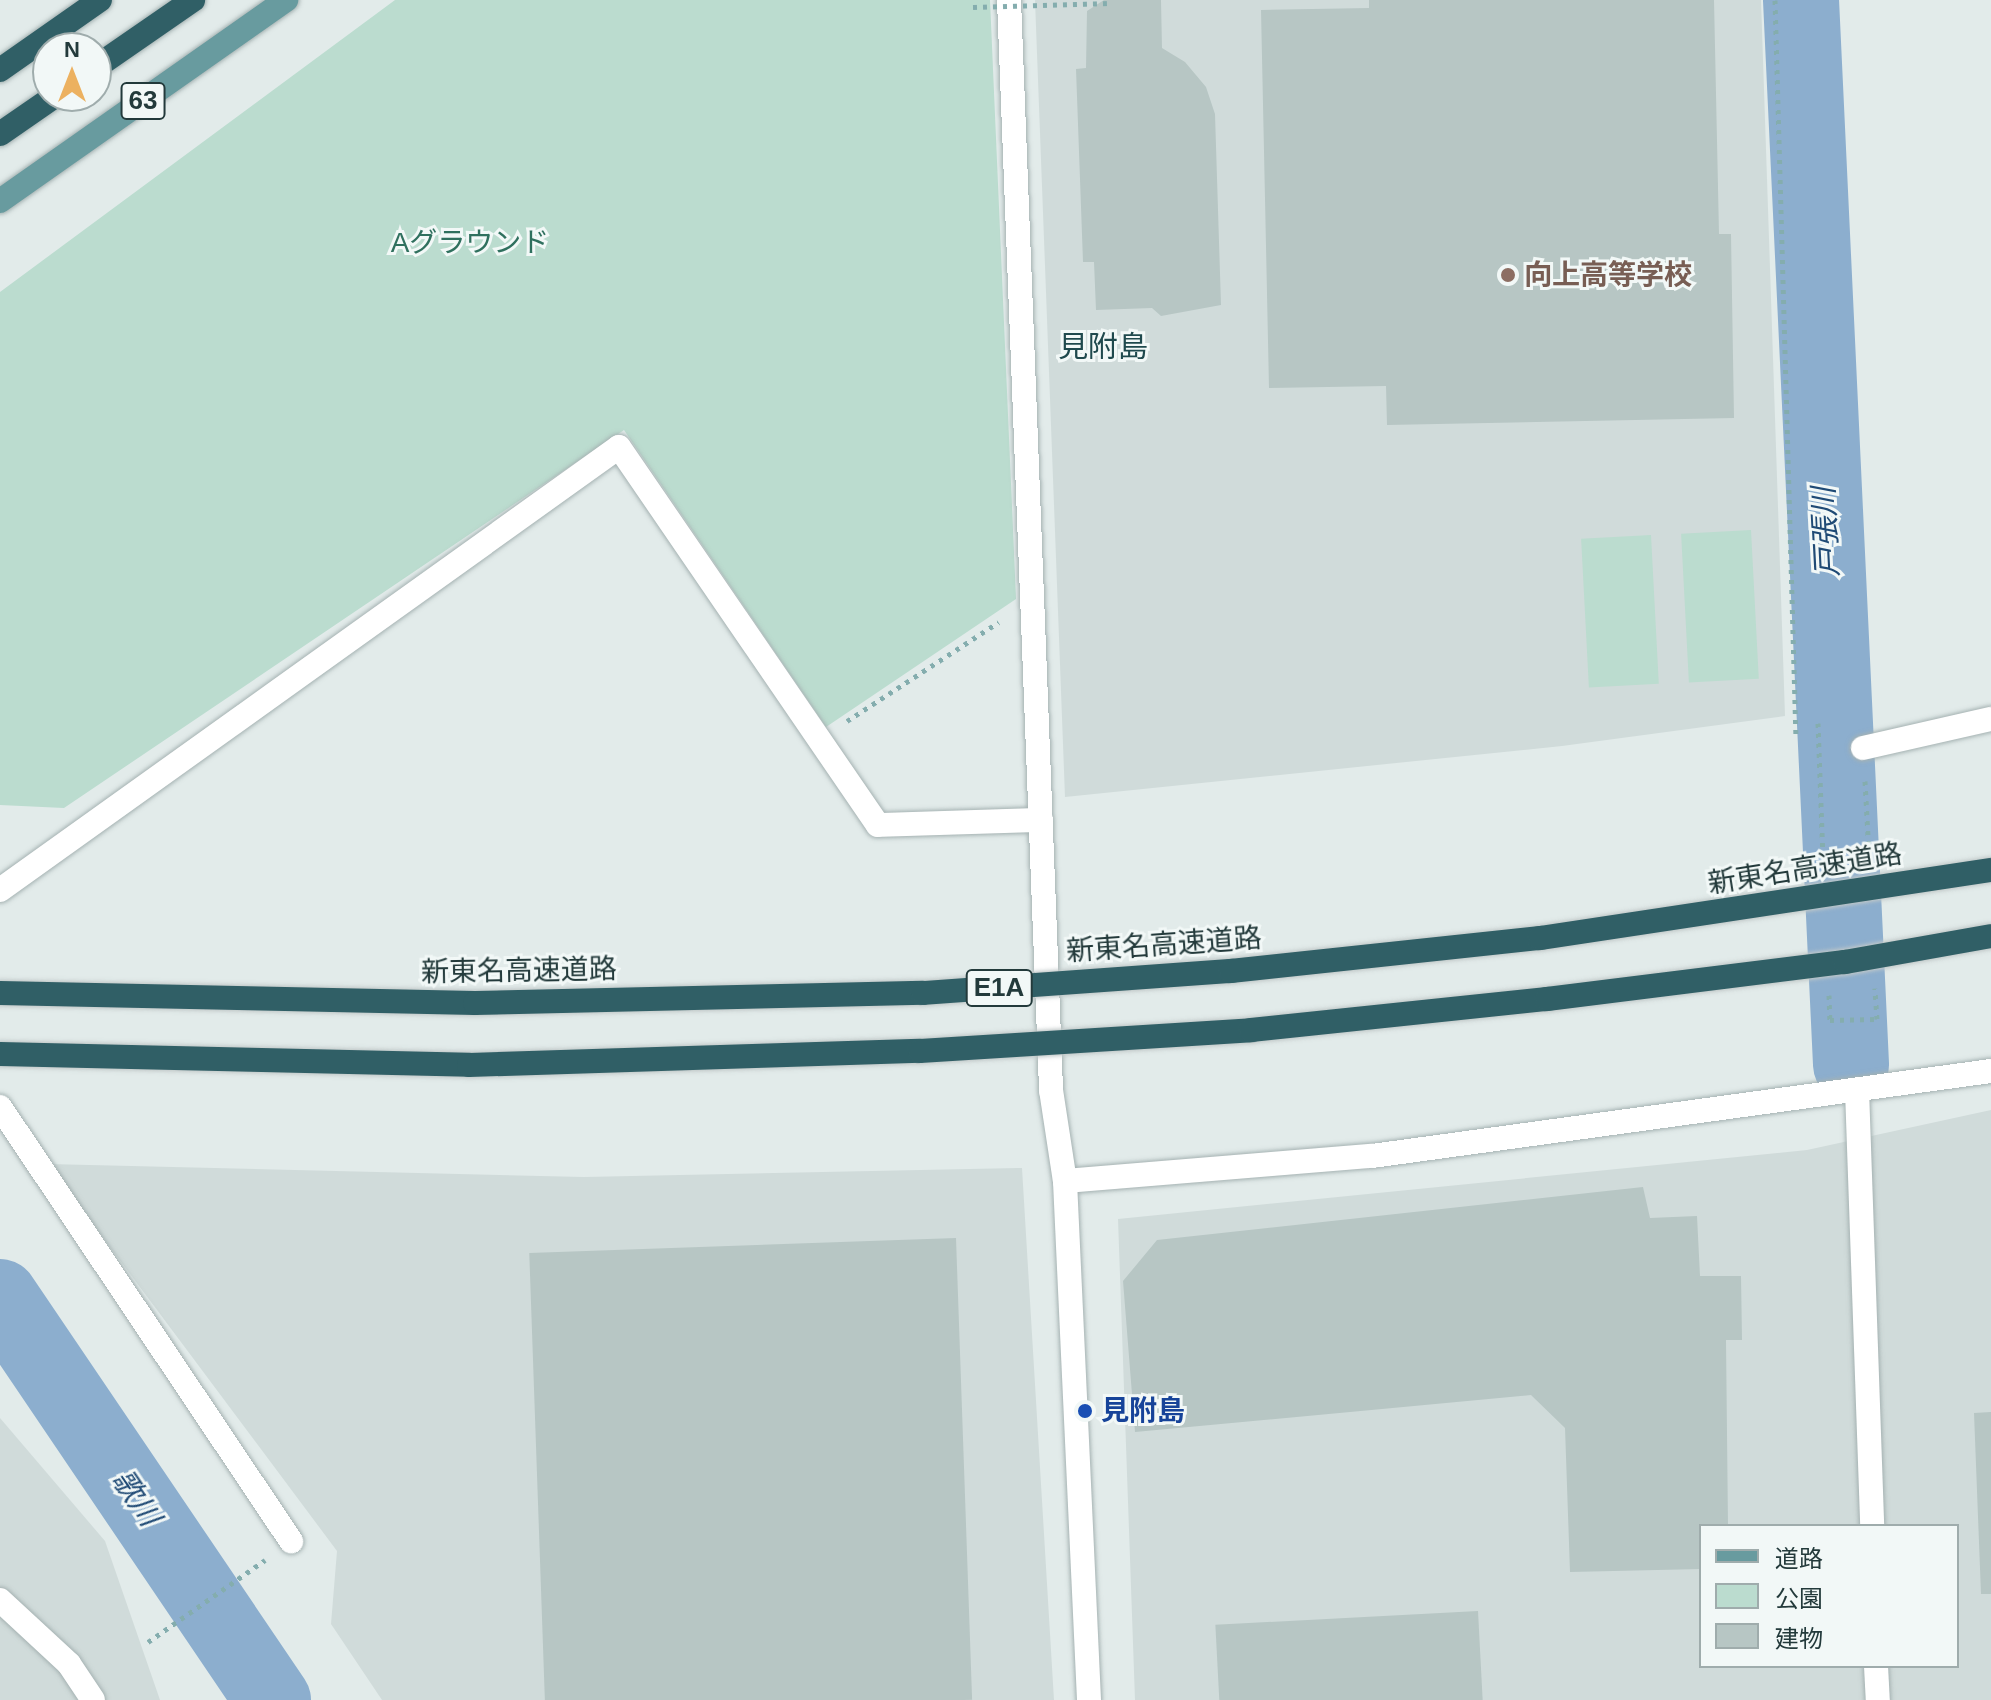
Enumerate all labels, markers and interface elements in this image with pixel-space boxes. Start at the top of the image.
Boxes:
north arrow [32,32,112,112]
text: N [64,37,80,62]
road number: 63 [119,79,167,123]
park label: Aグラウンド [391,226,549,260]
place label: 向上高等学校 [1524,258,1692,292]
marker: 向上高等学校 [1499,266,1517,284]
district label: 見附島 [1058,329,1148,365]
water label: 戸張川 [1806,486,1846,578]
street label: 新東名高速道路 [1706,837,1904,901]
street label: 新東名高速道路 [1065,921,1263,969]
street label: 新東名高速道路 [421,952,617,990]
road number: E1A [965,966,1033,1010]
place label: 見附島 [1101,1394,1185,1428]
marker: 見附島 [1076,1402,1094,1420]
water label: 歌川 [104,1463,168,1533]
legend [1699,1524,1959,1668]
text: 道路 [1775,1545,1823,1572]
text: 公園 [1775,1585,1823,1612]
text: 建物 [1775,1625,1823,1652]

